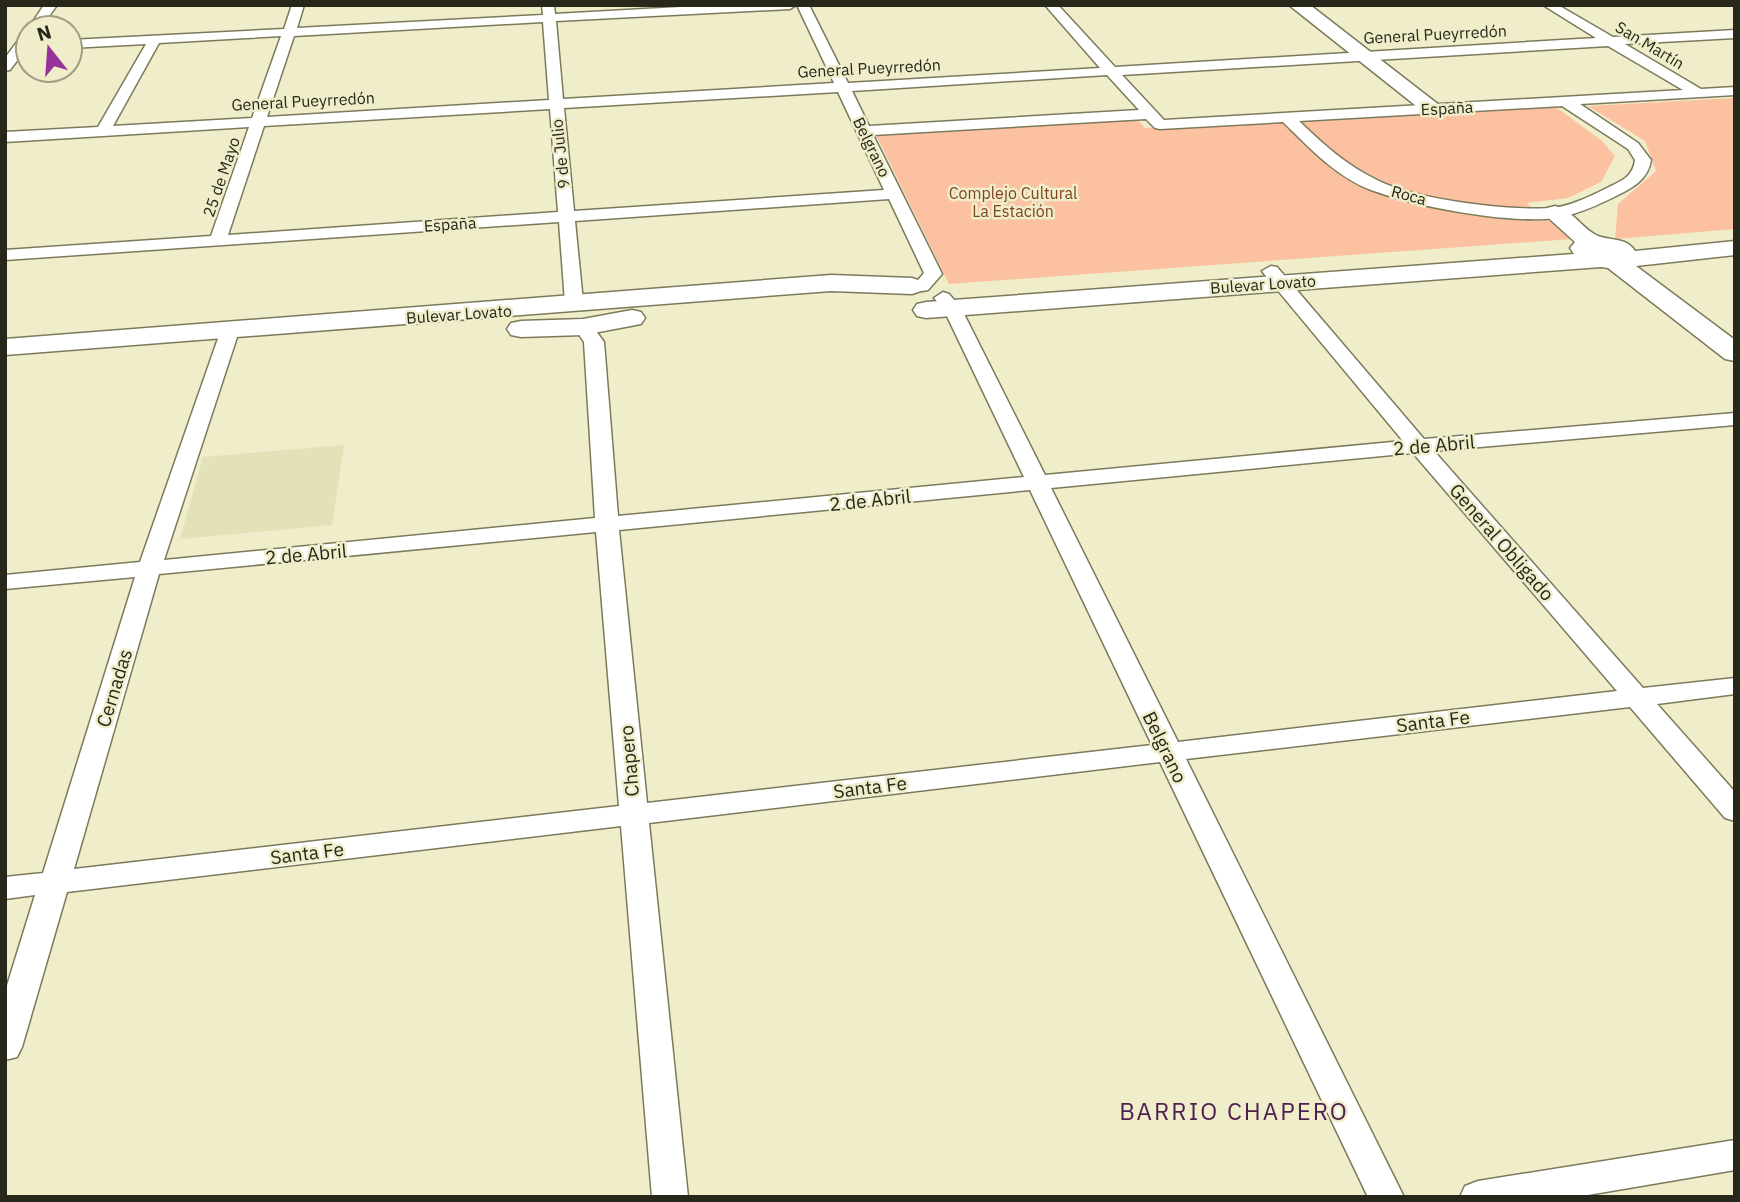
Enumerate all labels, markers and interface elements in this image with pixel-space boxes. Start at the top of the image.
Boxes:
north arrow [14,14,84,84]
street label: San Martín [1612,17,1688,73]
text: N [34,19,54,46]
street label: General Pueyrredón [1363,20,1507,48]
street label: General Pueyrredón [797,54,941,82]
street label: General Pueyrredón [231,87,375,115]
street label: España [1420,97,1474,119]
street label: Belgrano [849,114,895,180]
street label: 9 de Julio [546,118,574,190]
street label: 25 de Mayo [198,134,244,220]
street label: Roca [1389,181,1429,209]
park label: Complejo Cultural La Estación [949,183,1077,221]
street label: España [423,212,477,236]
street label: Bulevar Lovato [1209,270,1317,298]
street label: Bulevar Lovato [405,300,513,328]
street label: 2 de Abril [1392,429,1476,461]
street label: General Obligado [1444,478,1560,606]
street label: 2 de Abril [828,484,912,516]
street label: 2 de Abril [264,538,348,570]
street label: Cernadas [91,646,137,730]
street label: Santa Fe [1395,705,1471,737]
street label: Belgrano [1137,707,1193,787]
street label: Chapero [614,724,644,798]
street label: Santa Fe [832,771,908,803]
street label: Santa Fe [269,837,345,869]
district label: BARRIO CHAPERO [1119,1095,1349,1127]

